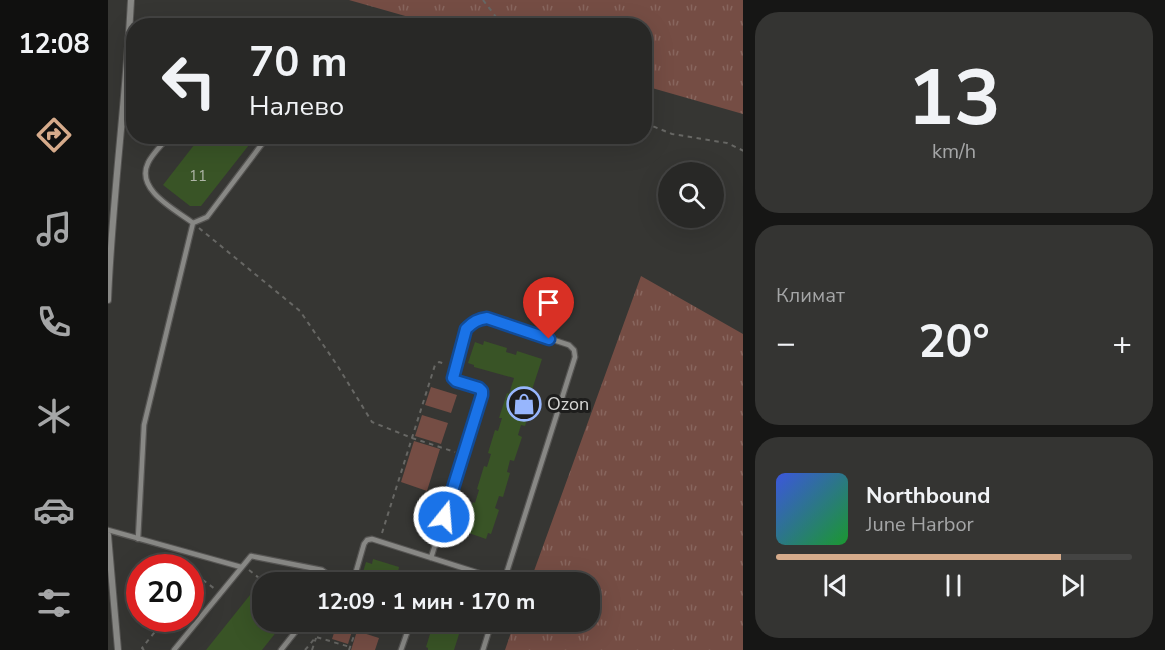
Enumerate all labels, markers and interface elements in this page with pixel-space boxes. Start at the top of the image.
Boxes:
text: 12:08 [18,26,90,63]
text: 70 m [249,34,348,91]
icon: left [150,42,228,120]
text: 13 [907,45,1001,152]
text: Налево [249,88,344,125]
icon: directions [33,114,75,156]
text: km/h [932,138,976,165]
map controls [658,162,724,228]
button: search [658,162,724,228]
house number: 11 [189,166,207,186]
icon: music [33,208,75,250]
pin [523,277,574,339]
text: Климат [776,282,845,309]
icon: arrive [532,286,565,319]
icon: phone [33,301,75,343]
text: 20° [918,312,990,373]
text: − [776,321,796,366]
text: + [1112,321,1132,366]
shop icon: Ozon [506,386,542,422]
place label: Ozon [547,392,589,416]
icon: climate [33,395,75,437]
text: Northbound [866,481,990,511]
position arrow [412,485,476,549]
icon: car [33,489,75,531]
text: June Harbor [866,511,974,538]
speed limit sign: 20 [126,554,204,632]
icon: previous [819,569,852,602]
icon: pause [937,569,970,602]
icon: next [1056,569,1089,602]
icon: filters [33,582,75,624]
text: 12:09 · 1 мин · 170 m [317,587,535,617]

